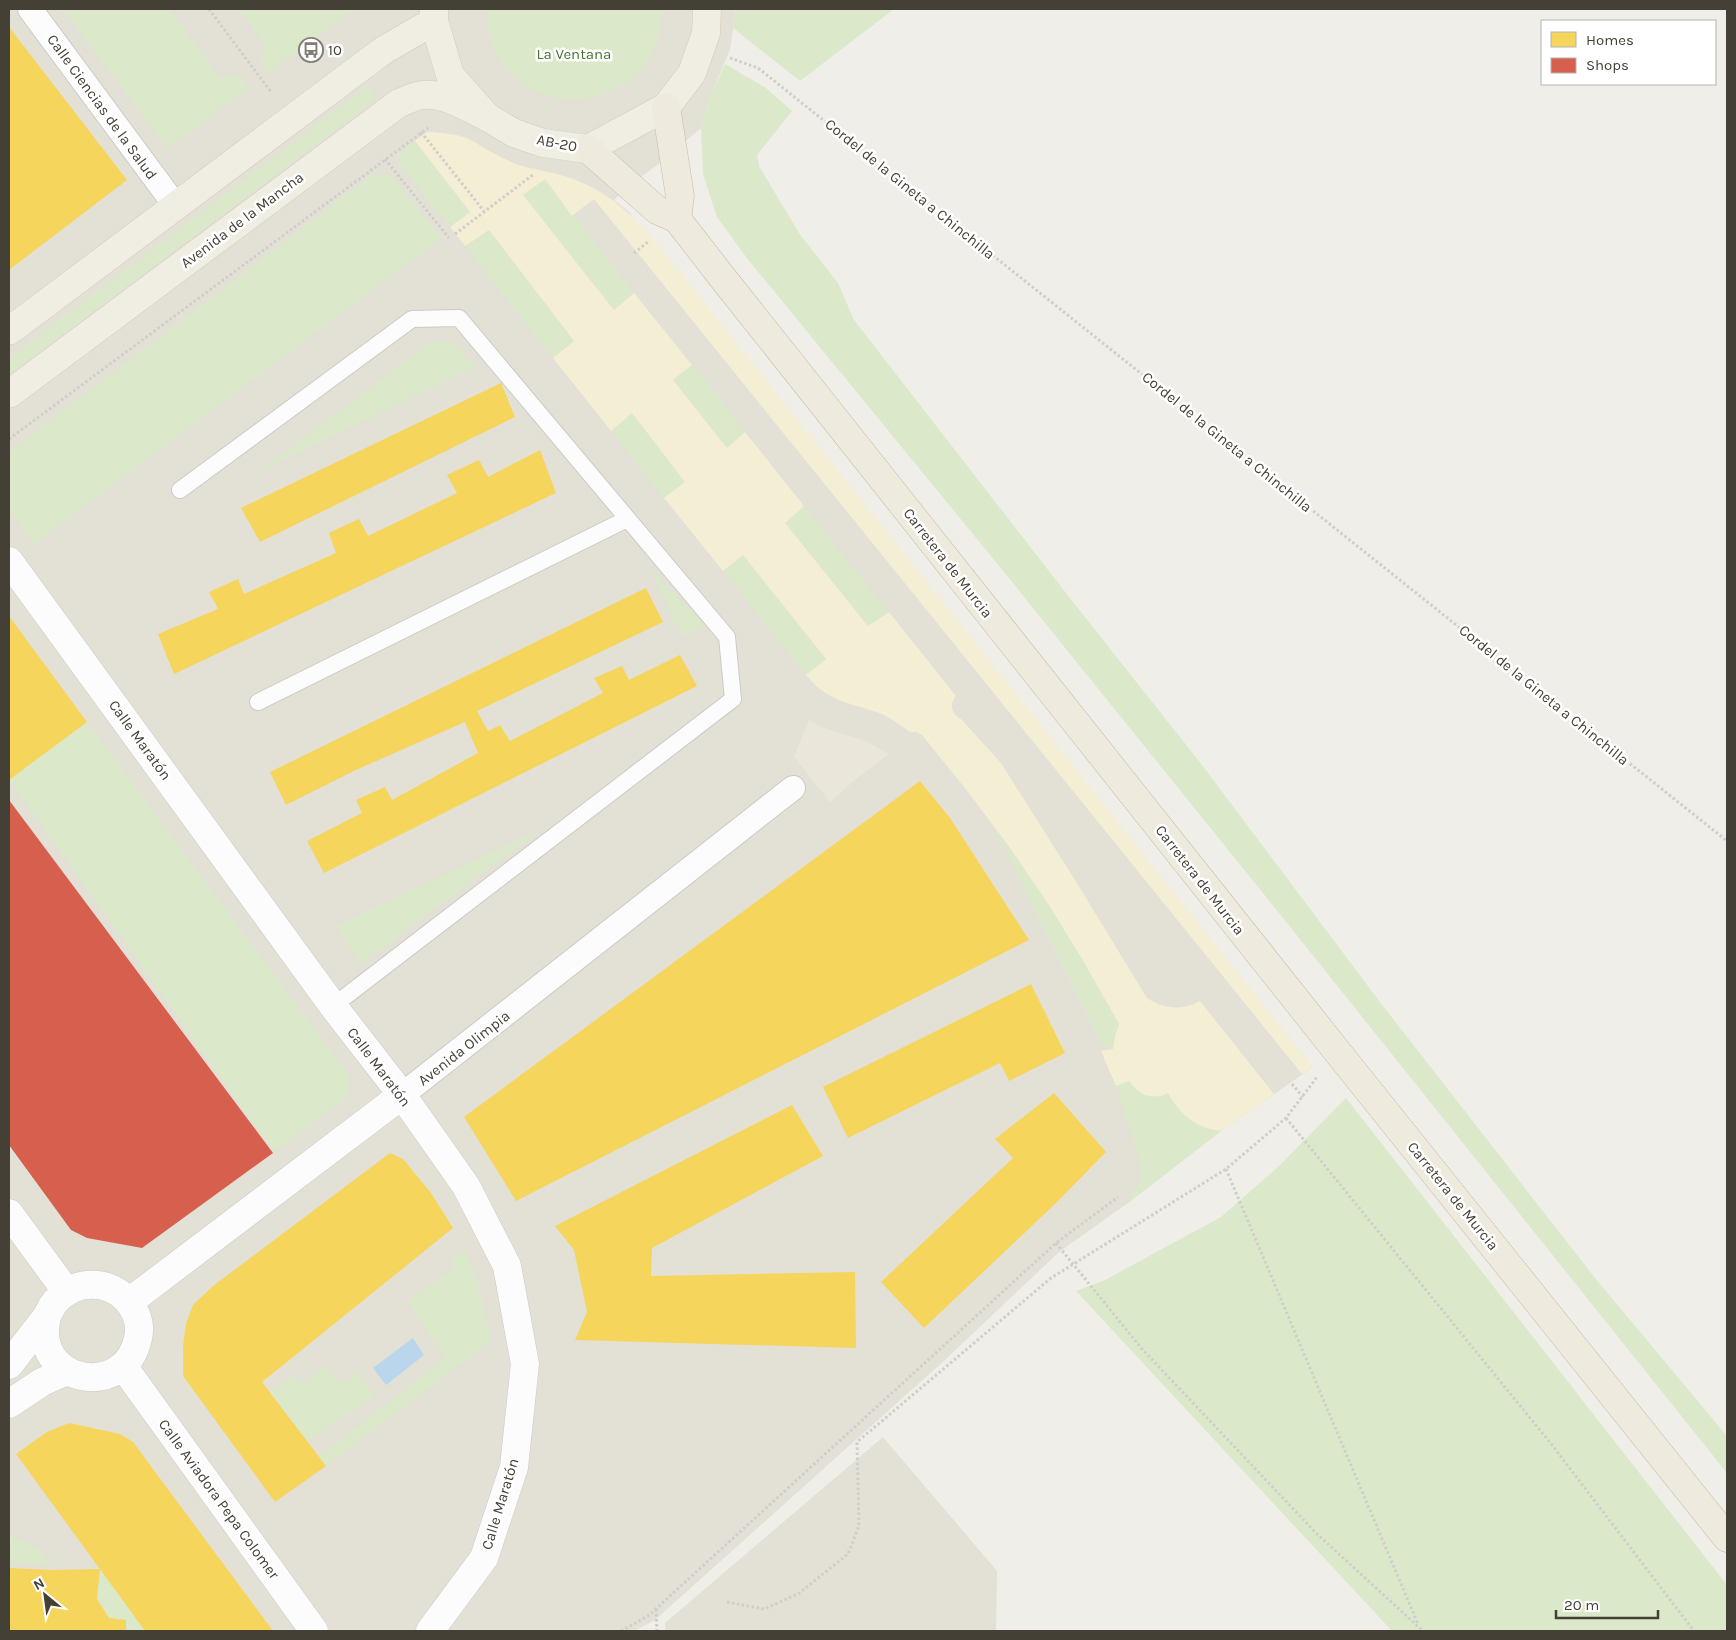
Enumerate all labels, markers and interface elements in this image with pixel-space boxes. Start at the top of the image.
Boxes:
legend [1541,20,1716,85]
street label: Calle Ciencias de la Salud [43,31,161,183]
text: Homes [1586,31,1634,49]
bus stop icon: 10 [298,37,324,63]
place label: 10 [328,41,342,59]
park label: La Ventana [537,45,611,63]
text: Shops [1586,56,1629,74]
street label: Cordel de la Gineta a Chinchilla [821,115,999,263]
street label: AB-20 [535,130,579,156]
street label: Avenida de la Mancha [177,168,307,272]
street label: Cordel de la Gineta a Chinchilla [1138,368,1316,516]
street label: Carretera de Murcia [900,504,996,622]
street label: Cordel de la Gineta a Chinchilla [1455,621,1633,769]
street label: Calle Maratón [105,696,175,784]
street label: Carretera de Murcia [1152,821,1248,939]
street label: Avenida Olimpia [414,1007,514,1089]
street label: Calle Maratón [343,1024,415,1110]
street label: Carretera de Murcia [1404,1138,1502,1254]
street label: Calle Aviadora Pepa Colomer [155,1415,283,1583]
street label: Calle Maratón [478,1456,522,1552]
north arrow [20,1570,70,1620]
text: N [30,1574,47,1594]
scale bar [1556,1588,1658,1620]
text: 20 m [1564,1596,1599,1614]

